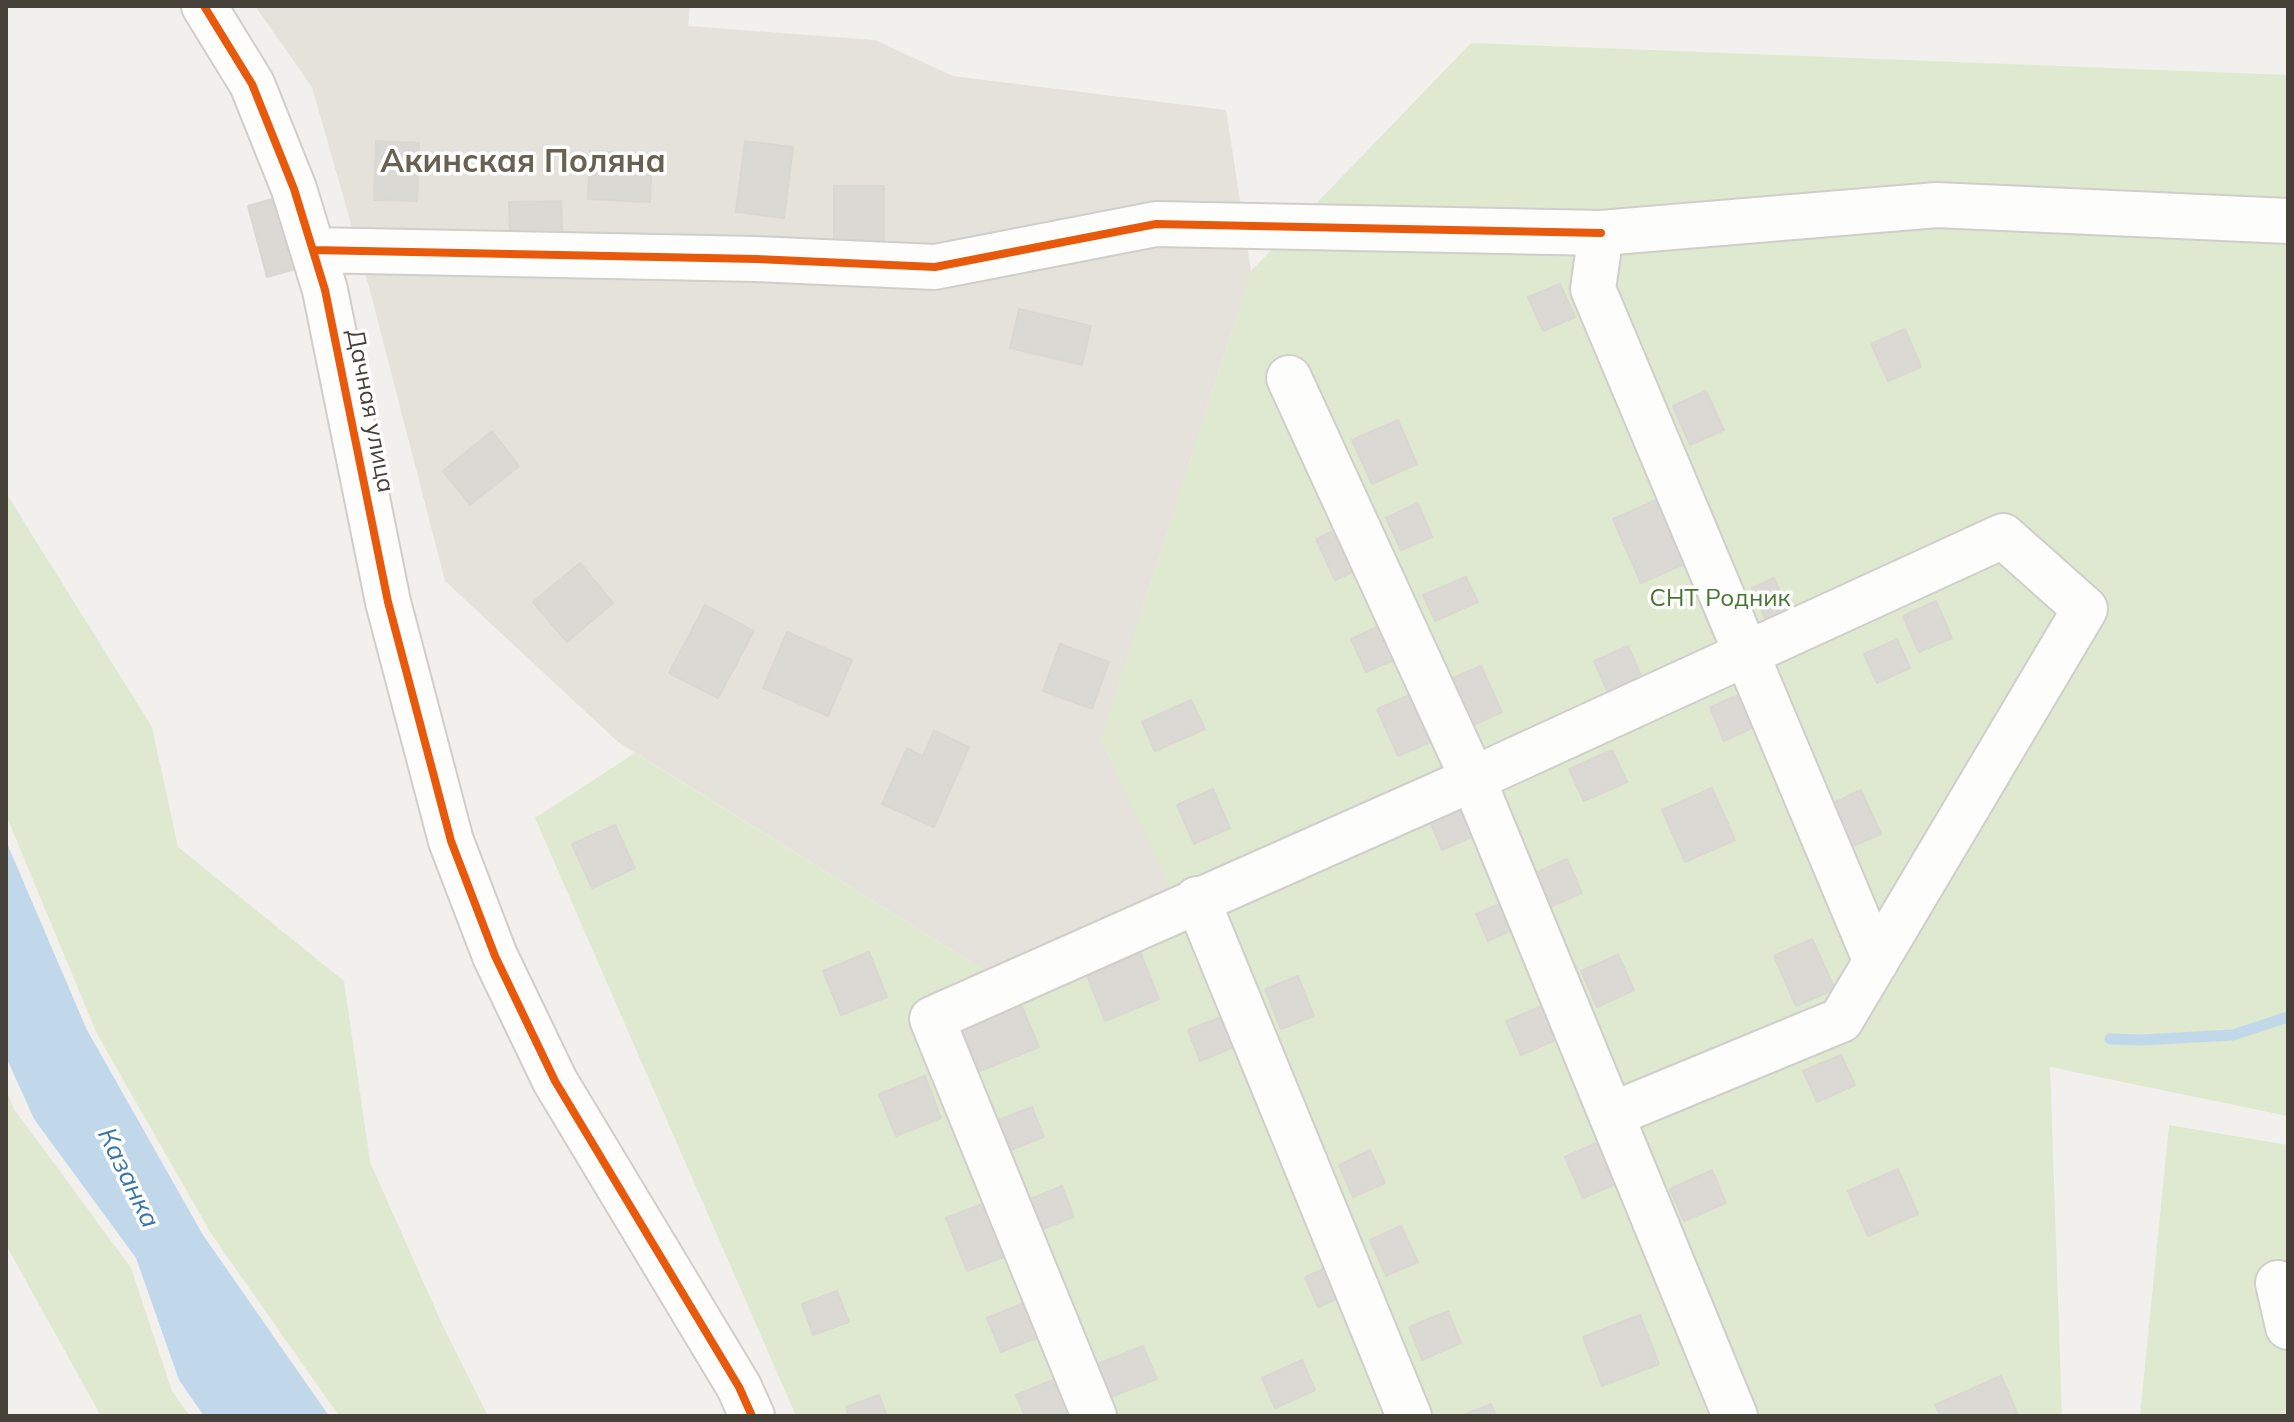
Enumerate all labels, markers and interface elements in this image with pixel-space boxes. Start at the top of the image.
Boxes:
district label: Акинская Поляна [380,143,666,181]
street label: Дачная улица [340,327,400,495]
park label: СНТ Родник [1650,585,1790,613]
water label: Казанка [90,1123,166,1233]

